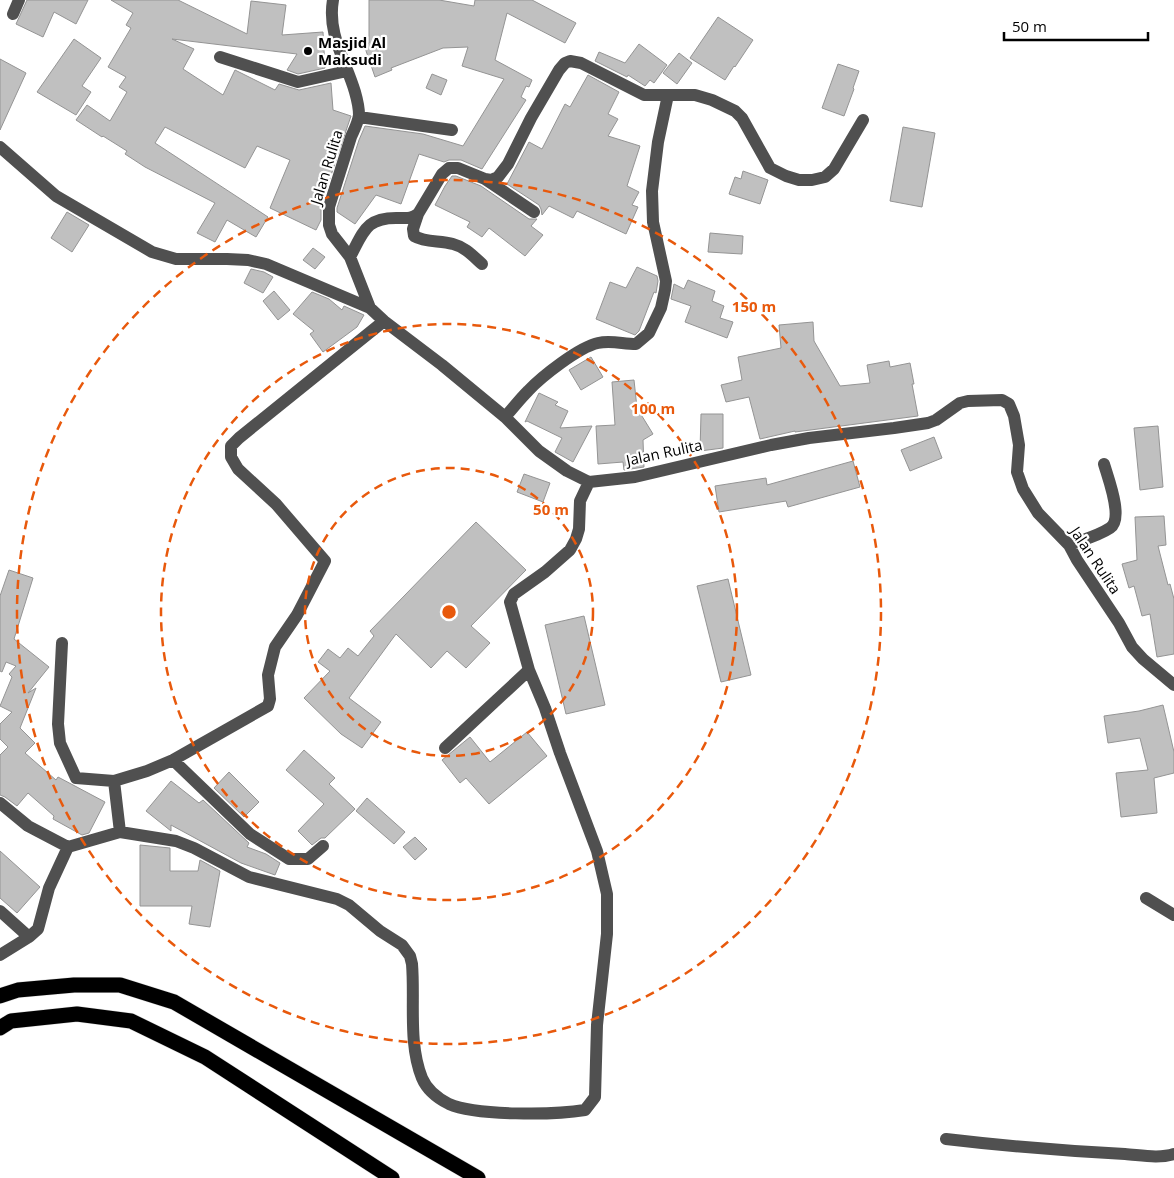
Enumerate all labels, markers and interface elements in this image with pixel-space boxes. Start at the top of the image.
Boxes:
scale bar [1004,10,1148,42]
text: 50 m [1012,16,1047,36]
place label: Masjid Al Maksudi [318,32,386,69]
marker: Masjid Al Maksudi [302,45,314,57]
street label: Jalan Rulita [305,127,347,209]
text: 150 m [732,296,776,316]
text: 100 m [631,398,675,418]
street label: Jalan Rulita [622,434,704,470]
text: 50 m [533,499,569,519]
street label: Jalan Rulita [1065,521,1126,598]
centre of rings [440,603,458,621]

